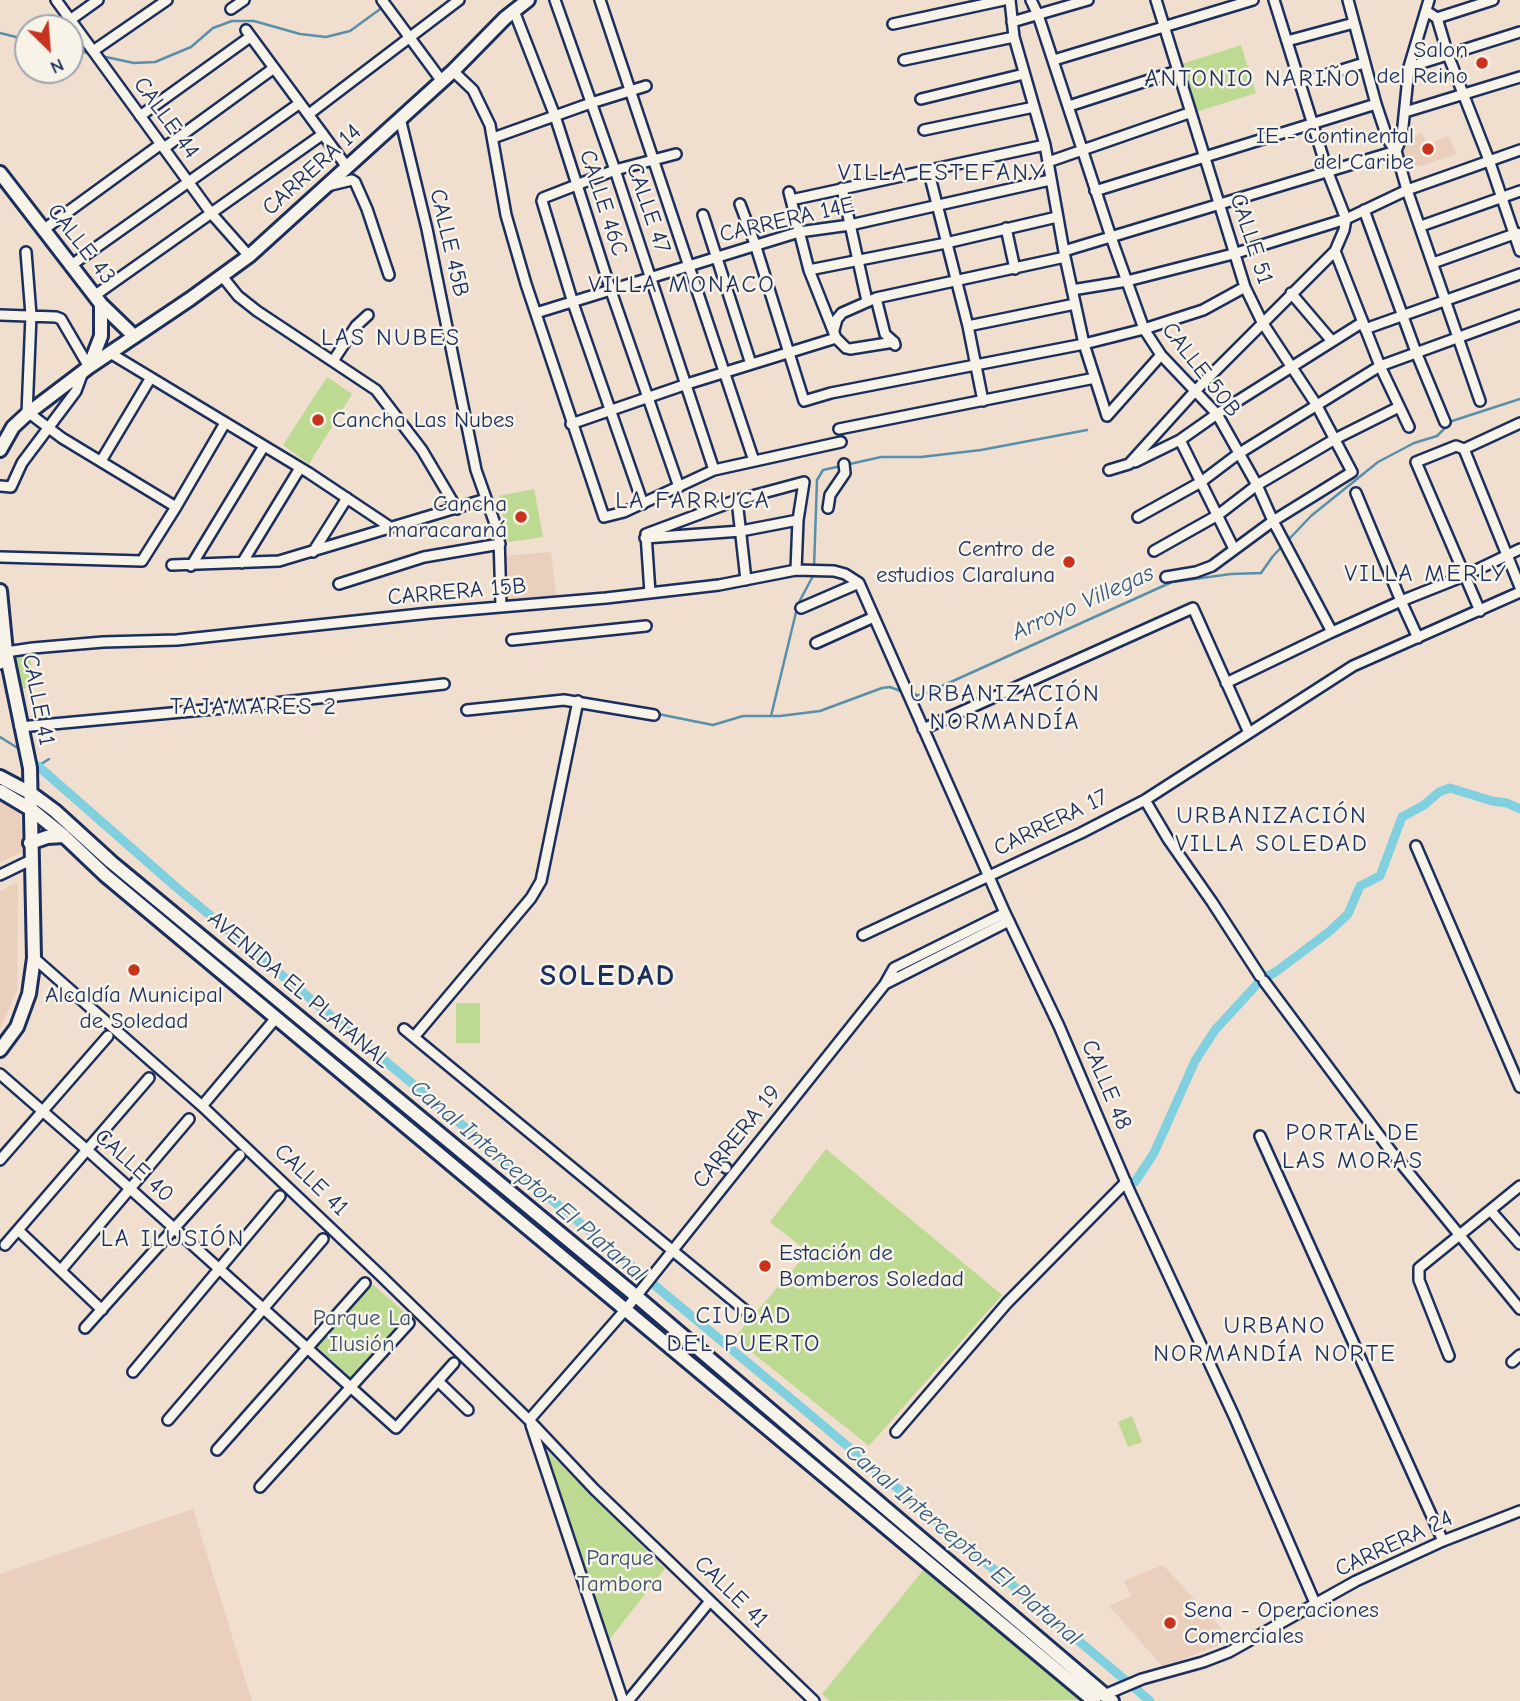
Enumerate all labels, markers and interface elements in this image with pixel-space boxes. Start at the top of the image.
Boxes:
north arrow [14,14,84,84]
place label: Salon del Reino [1377,36,1468,90]
text: N [47,54,67,79]
marker: Salon del Reino [1474,55,1490,71]
district label: ANTONIO NARIÑO [1146,65,1360,93]
street label: CALLE 44 [127,72,205,164]
street label: CARRERA 14 [257,118,367,222]
place label: IE - Continental del Caribe [1256,122,1414,176]
marker: IE - Continental del Caribe [1420,141,1436,157]
street label: CALLE 46C [573,147,633,259]
street label: CALLE 47 [620,159,676,257]
district label: VILLA ESTEFANY [839,159,1045,187]
street label: CALLE 45B [423,186,475,300]
street label: CALLE 51 [1223,190,1279,288]
street label: CARRERA 14E [717,191,857,249]
street label: CALLE 43 [41,198,121,290]
district label: VILLA MONACO [590,271,774,299]
street label: CALLE 50B [1155,317,1247,423]
district label: LAS NUBES [322,324,460,352]
place label: Cancha Las Nubes [332,406,514,434]
marker: Cancha Las Nubes [310,412,326,428]
district label: LA FARRUCA [617,487,769,515]
place label: Cancha maracaraná [387,490,507,544]
marker: Cancha maracaraná [513,509,529,525]
place label: Centro de estudios Claraluna [876,535,1055,589]
marker: Centro de estudios Claraluna [1061,554,1077,570]
water label: Arroyo Villegas [1008,559,1158,647]
district label: VILLA MERLY [1346,560,1506,588]
street label: CARRERA 15B [386,572,528,612]
street label: CALLE 41 [16,652,60,748]
district label: URBANIZACIÓN NORMANDÍA [911,680,1099,736]
district label: TAJAMARES 2 [171,693,337,721]
street label: CARRERA 17 [989,784,1113,862]
district label: URBANIZACIÓN VILLA SOLEDAD [1177,802,1367,858]
street label: AVENIDA EL PLATANAL [202,905,396,1075]
district label: SOLEDAD [541,959,675,995]
marker: Alcaldía Municipal de Soledad [126,962,142,978]
place label: Alcaldía Municipal de Soledad [45,981,223,1035]
street label: CALLE 48 [1075,1036,1137,1134]
water label: Canal Interceptor El Platanal [404,1074,652,1288]
street label: CARRERA 19 [687,1080,787,1194]
district label: PORTAL DE LAS MORAS [1283,1119,1423,1175]
street label: CALLE 40 [89,1123,179,1209]
street label: CALLE 41 [268,1138,354,1222]
district label: LA ILUSIÓN [102,1225,244,1253]
place label: Estación de Bomberos Soledad [779,1239,964,1293]
marker: Estación de Bomberos Soledad [757,1258,773,1274]
district label: CIUDAD DEL PUERTO [668,1302,820,1358]
park label: Parque La Ilusión [313,1304,411,1358]
district label: URBANO NORMANDÍA NORTE [1155,1312,1395,1368]
water label: Canal Interceptor El Platanal [839,1438,1087,1652]
street label: CARRERA 24 [1331,1505,1457,1583]
park label: Parque Tambora [577,1544,663,1598]
street label: CALLE 41 [688,1550,774,1634]
place label: Sena - Operaciones Comerciales [1184,1596,1379,1650]
marker: Sena - Operaciones Comerciales [1162,1615,1178,1631]

